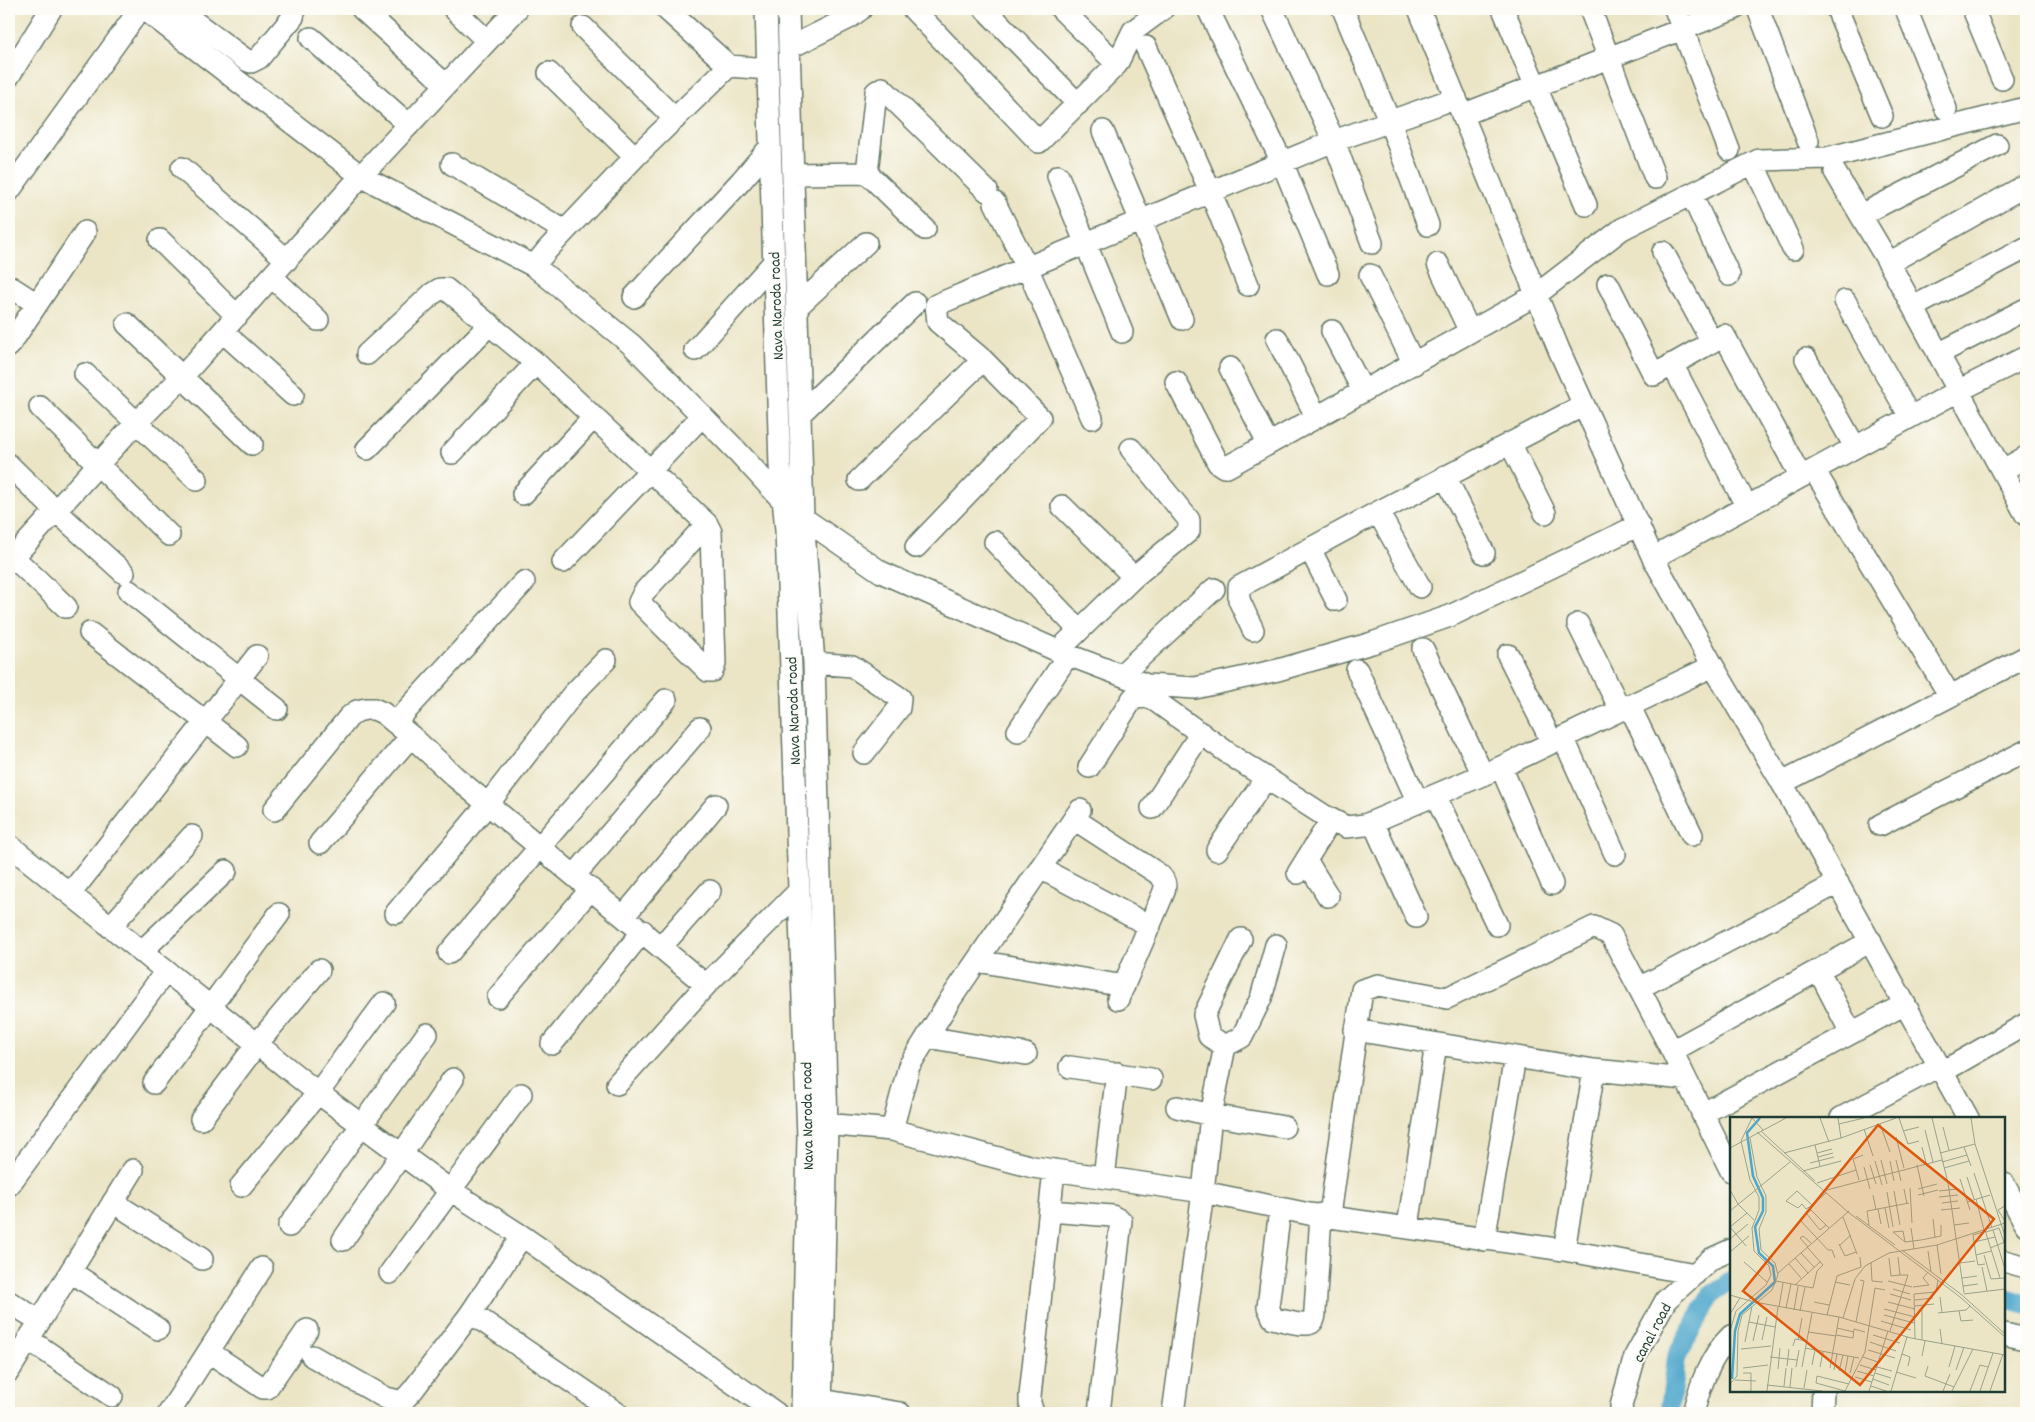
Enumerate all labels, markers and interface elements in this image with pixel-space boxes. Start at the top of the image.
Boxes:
street label: Nava Naroda road [764,251,791,361]
street label: Nava Naroda road [781,656,808,766]
street label: Nava Naroda road [796,1062,821,1170]
inset map [1730,1117,2005,1392]
street label: canal road [1628,1299,1678,1367]

